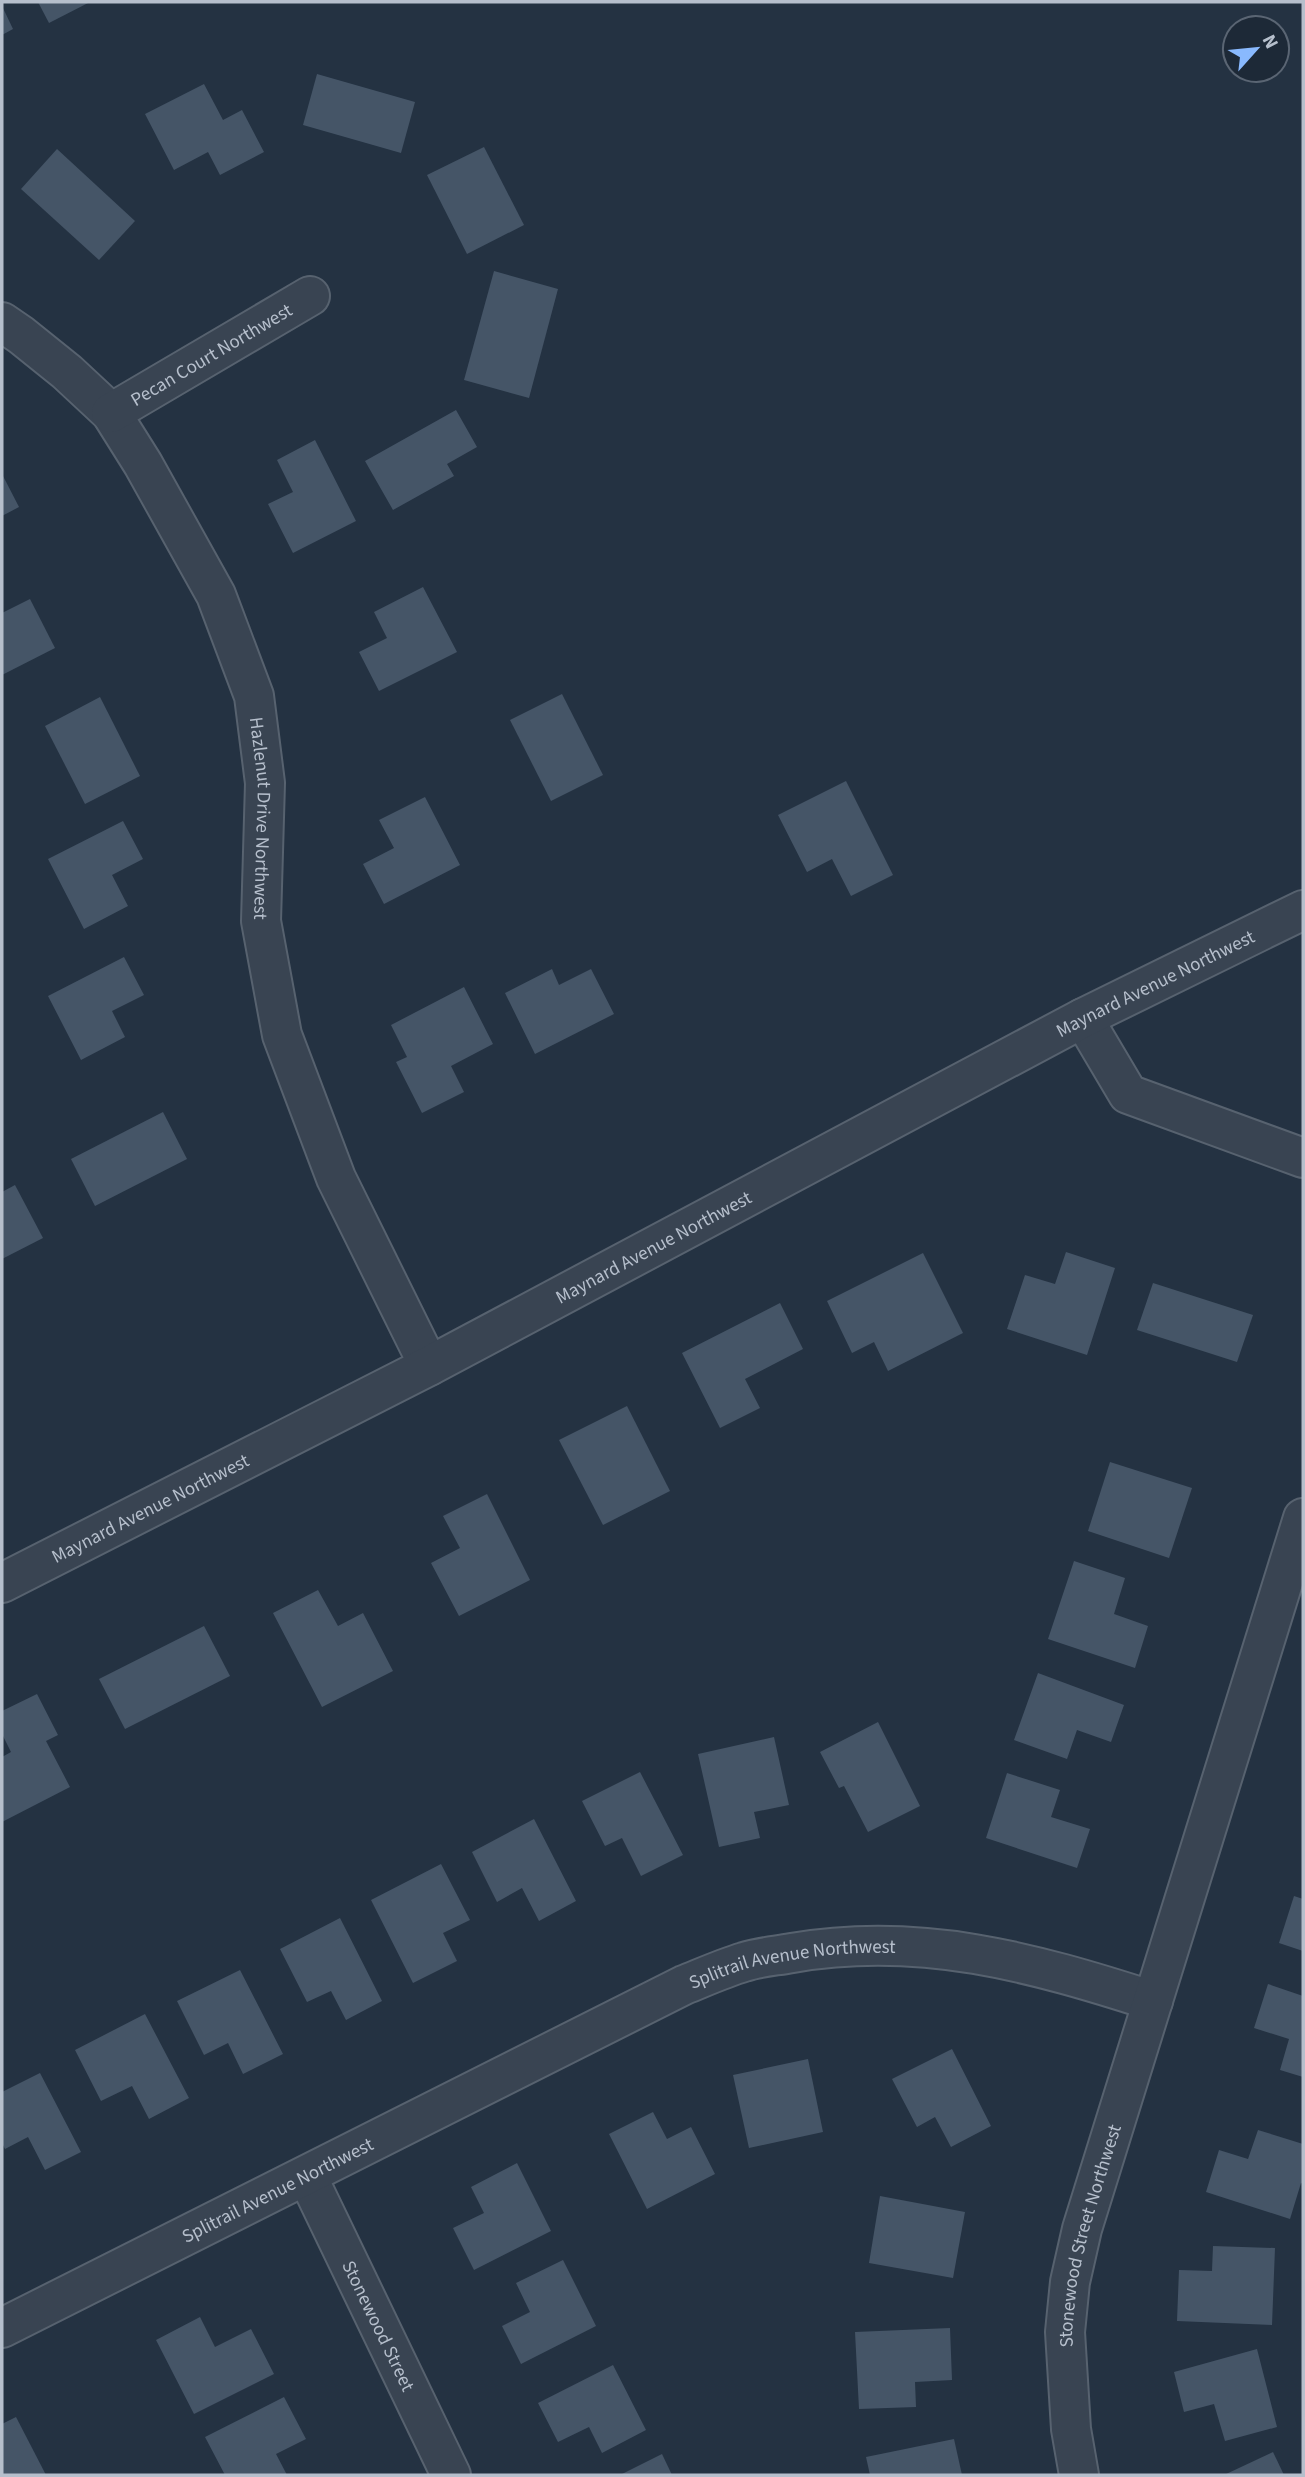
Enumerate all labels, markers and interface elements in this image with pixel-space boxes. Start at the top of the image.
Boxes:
north arrow [1221,14,1291,84]
text: N [1255,30,1285,54]
street label: Pecan Court Northwest [126,297,298,414]
street label: Hazlenut Drive Northwest [242,715,277,921]
street label: Maynard Avenue Northwest [1052,923,1260,1045]
street label: Maynard Avenue Northwest [551,1184,757,1311]
street label: Maynard Avenue Northwest [47,1447,255,1571]
street label: Splitrail Avenue Northwest [685,1934,897,1997]
street label: Stonewood Street Northwest [1053,2121,1129,2348]
street label: Splitrail Avenue Northwest [177,2131,379,2250]
street label: Stonewood Street [335,2256,421,2397]

